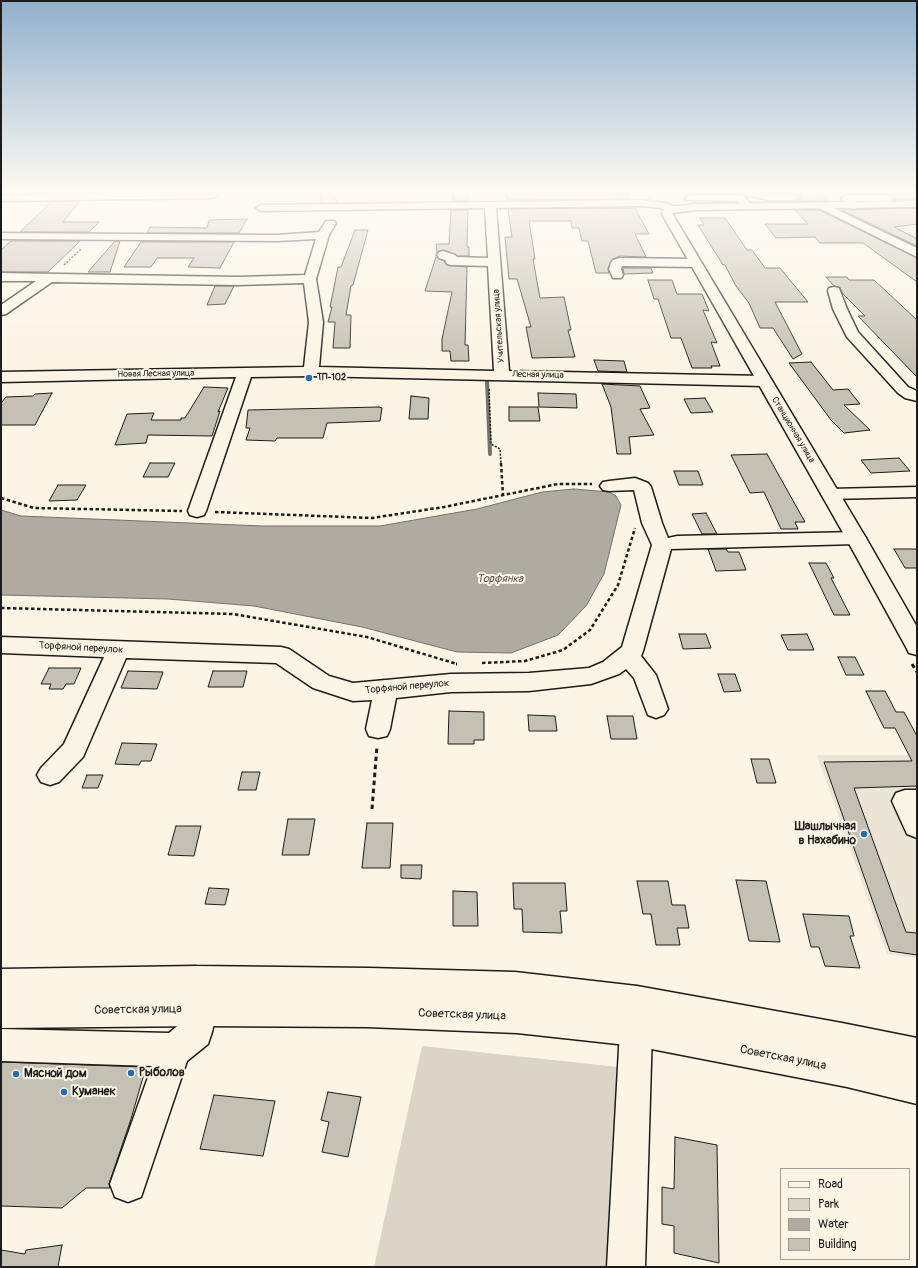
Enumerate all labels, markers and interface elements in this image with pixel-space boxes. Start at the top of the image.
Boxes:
street label: Учительская улица [491,289,507,363]
street label: Новая Лесная улица [117,368,195,380]
street label: Лесная улица [512,369,564,381]
marker: ТП-102 [304,373,314,383]
place label: ТП-102 [317,373,346,383]
street label: Станционная улица [769,395,817,465]
water label: Торфянка [477,572,523,586]
street label: Торфяной переулок [39,640,123,656]
street label: Торфяной переулок [364,677,450,697]
place label: Шашлычная в Нахабино [795,820,856,848]
marker: Шашлычная в Нахабино [859,829,869,839]
street label: Советская улица [94,1002,182,1018]
street label: Советская улица [418,1006,506,1024]
street label: Советская улица [739,1043,827,1073]
place label: Рыболов [139,1066,185,1080]
place label: Мясной дом [24,1067,87,1081]
marker: Рыболов [126,1068,136,1078]
marker: Мясной дом [11,1069,21,1079]
place label: Куманек [72,1085,116,1099]
marker: Куманек [59,1087,69,1097]
legend [780,1168,910,1260]
text: Road [818,1177,843,1192]
text: Park [818,1197,839,1212]
text: Water [818,1217,849,1232]
text: Building [818,1237,857,1252]

